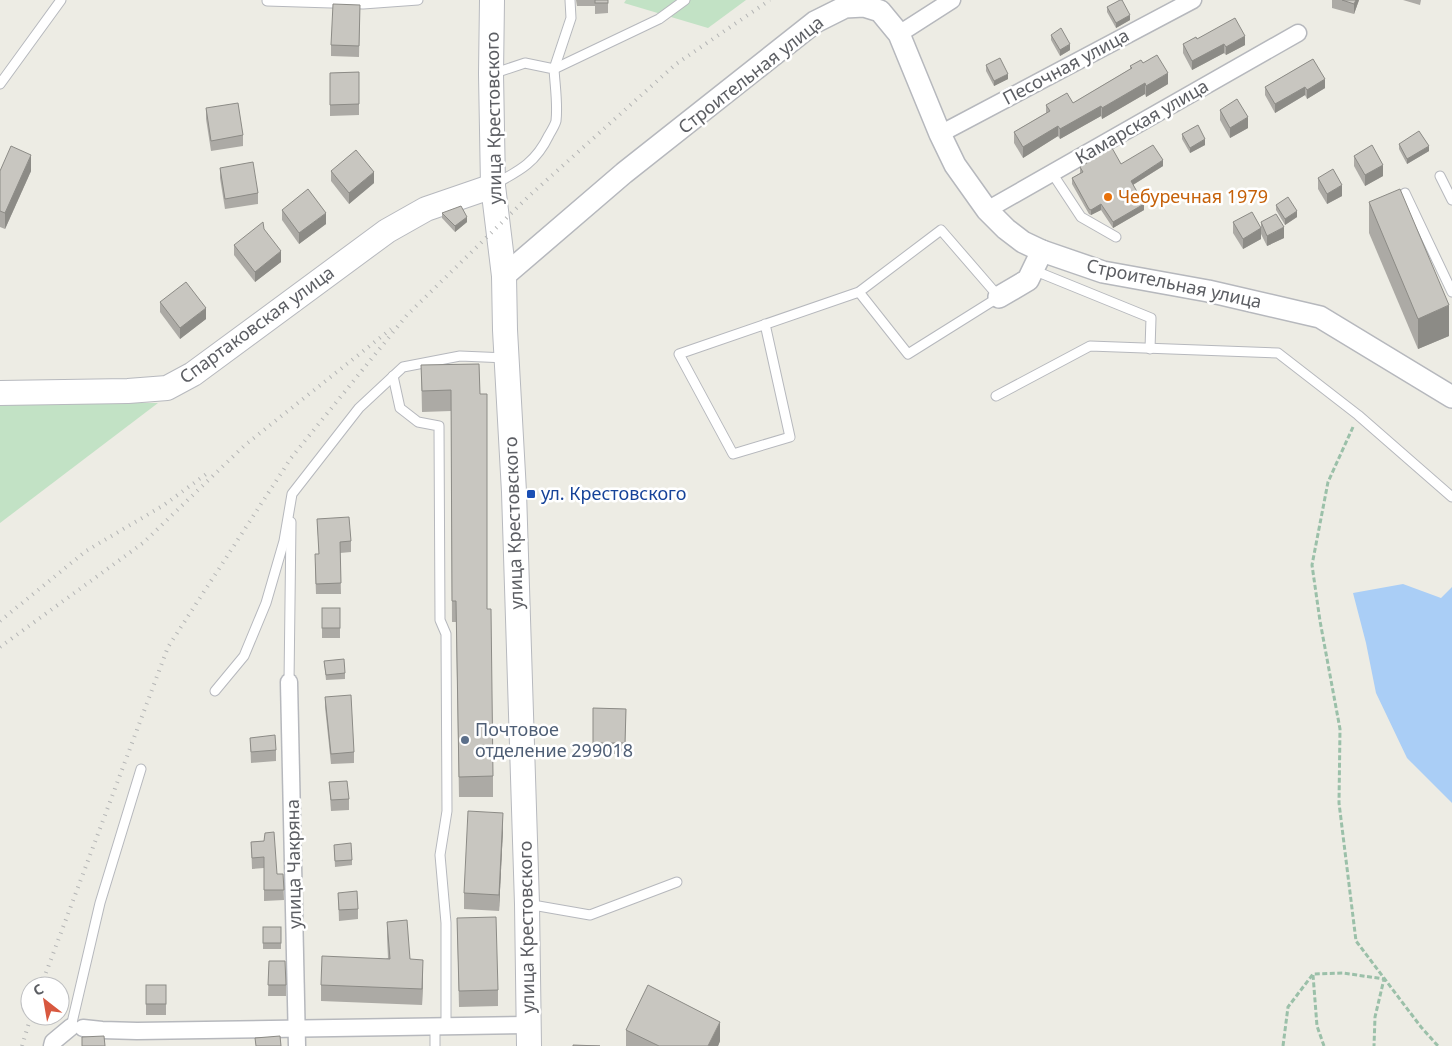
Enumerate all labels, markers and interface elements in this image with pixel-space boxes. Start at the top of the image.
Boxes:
street label: Строительная улица [673,10,828,139]
street label: Песочная улица [998,23,1133,110]
street label: улица Крестовского [479,31,507,205]
street label: Камарская улица [1071,73,1212,169]
place label: Чебуречная 1979 [1118,184,1268,208]
marker: Чебуречная 1979 [1102,191,1114,203]
street label: Строительная улица [1084,253,1264,313]
street label: Спартаковская улица [174,260,339,389]
street label: улица Крестовского [498,436,528,610]
place label: ул. Крестовского [541,481,687,505]
marker: ул. Крестовского [525,488,537,500]
place label: Почтовое отделение 299018 [475,717,633,762]
marker: Почтовое отделение 299018 [459,734,471,746]
street label: улица Чакряна [280,799,306,929]
street label: улица Крестовского [512,840,540,1014]
north arrow [20,976,70,1026]
text: С [29,979,47,1000]

